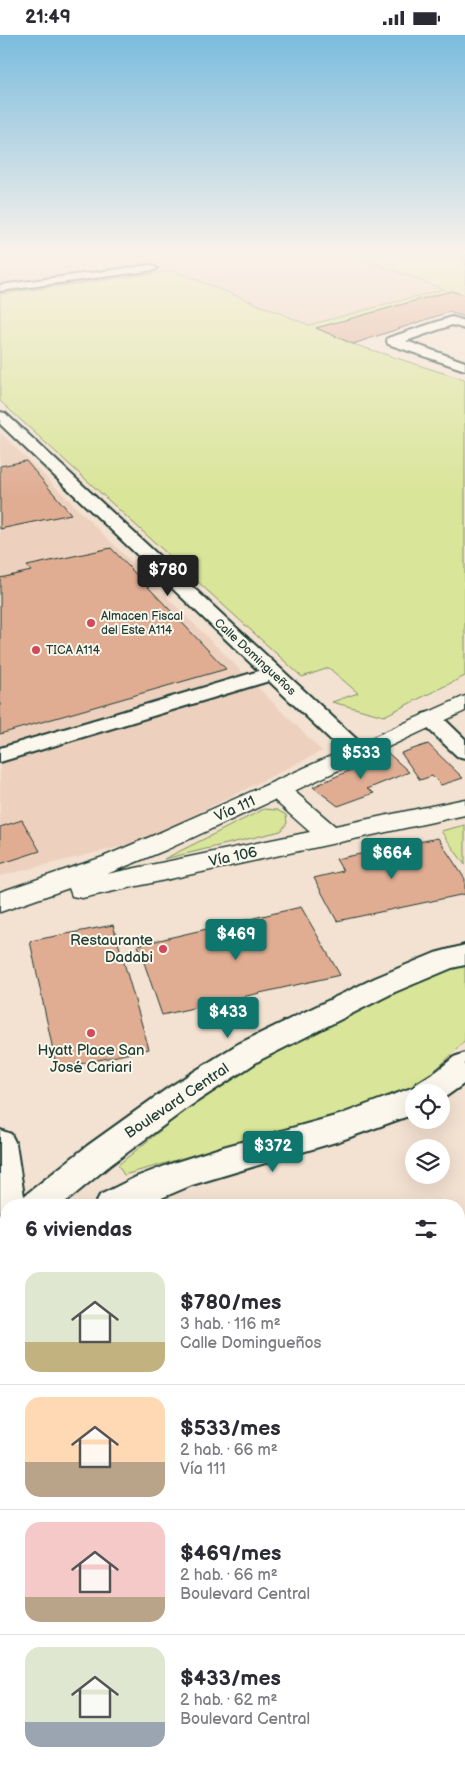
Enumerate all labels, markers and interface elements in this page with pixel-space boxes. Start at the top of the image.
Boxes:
text: 21:49 [25,6,71,29]
pin: $780 [138,555,198,597]
text: $780 [149,561,187,580]
place label: Almacen Fiscal del Este A114 [101,609,183,638]
street label: Calle Domingueños [211,615,299,699]
marker: Almacen Fiscal del Este A114 [85,617,97,629]
place label: TICA A114 [46,643,101,658]
marker: TICA A114 [30,644,42,656]
pin: $533 [331,737,391,780]
text: $533 [342,744,380,763]
street label: Vía 111 [212,792,258,826]
pin: $664 [362,837,422,880]
street label: Vía 106 [207,843,259,871]
text: $664 [372,844,412,863]
pin: $469 [206,919,266,961]
text: $469 [216,925,256,944]
place label: Restaurante Dadabi [70,931,153,967]
marker: Restaurante Dadabi [157,943,169,955]
pin: $433 [198,997,258,1039]
text: $433 [209,1003,247,1022]
marker: Hyatt Place San José Cariari [85,1027,97,1039]
place label: Hyatt Place San José Cariari [38,1041,144,1077]
street label: Boulevard Central [121,1059,233,1143]
map controls [405,1084,450,1184]
button: locate [405,1084,450,1129]
pin: $372 [243,1131,303,1173]
text: $372 [254,1137,292,1156]
button: layers [405,1139,450,1184]
icon: filters [412,1215,440,1243]
text: 6 viviendas [25,1217,132,1242]
text: $780/mes [180,1290,281,1315]
icon: home [65,1292,125,1352]
text: 3 hab. · 116 m² [180,1315,281,1334]
text: Calle Domingueños [180,1334,321,1353]
text: $533/mes [180,1416,281,1441]
icon: home [65,1417,125,1477]
text: 2 hab. · 66 m² [180,1441,278,1460]
text: Vía 111 [180,1460,226,1479]
text: $469/mes [180,1541,281,1566]
icon: home [65,1542,125,1602]
text: 2 hab. · 66 m² [180,1566,278,1585]
text: Boulevard Central [180,1585,310,1604]
text: $433/mes [180,1666,281,1691]
icon: home [65,1667,125,1727]
text: 2 hab. · 62 m² [180,1691,277,1710]
text: Boulevard Central [180,1710,310,1729]

